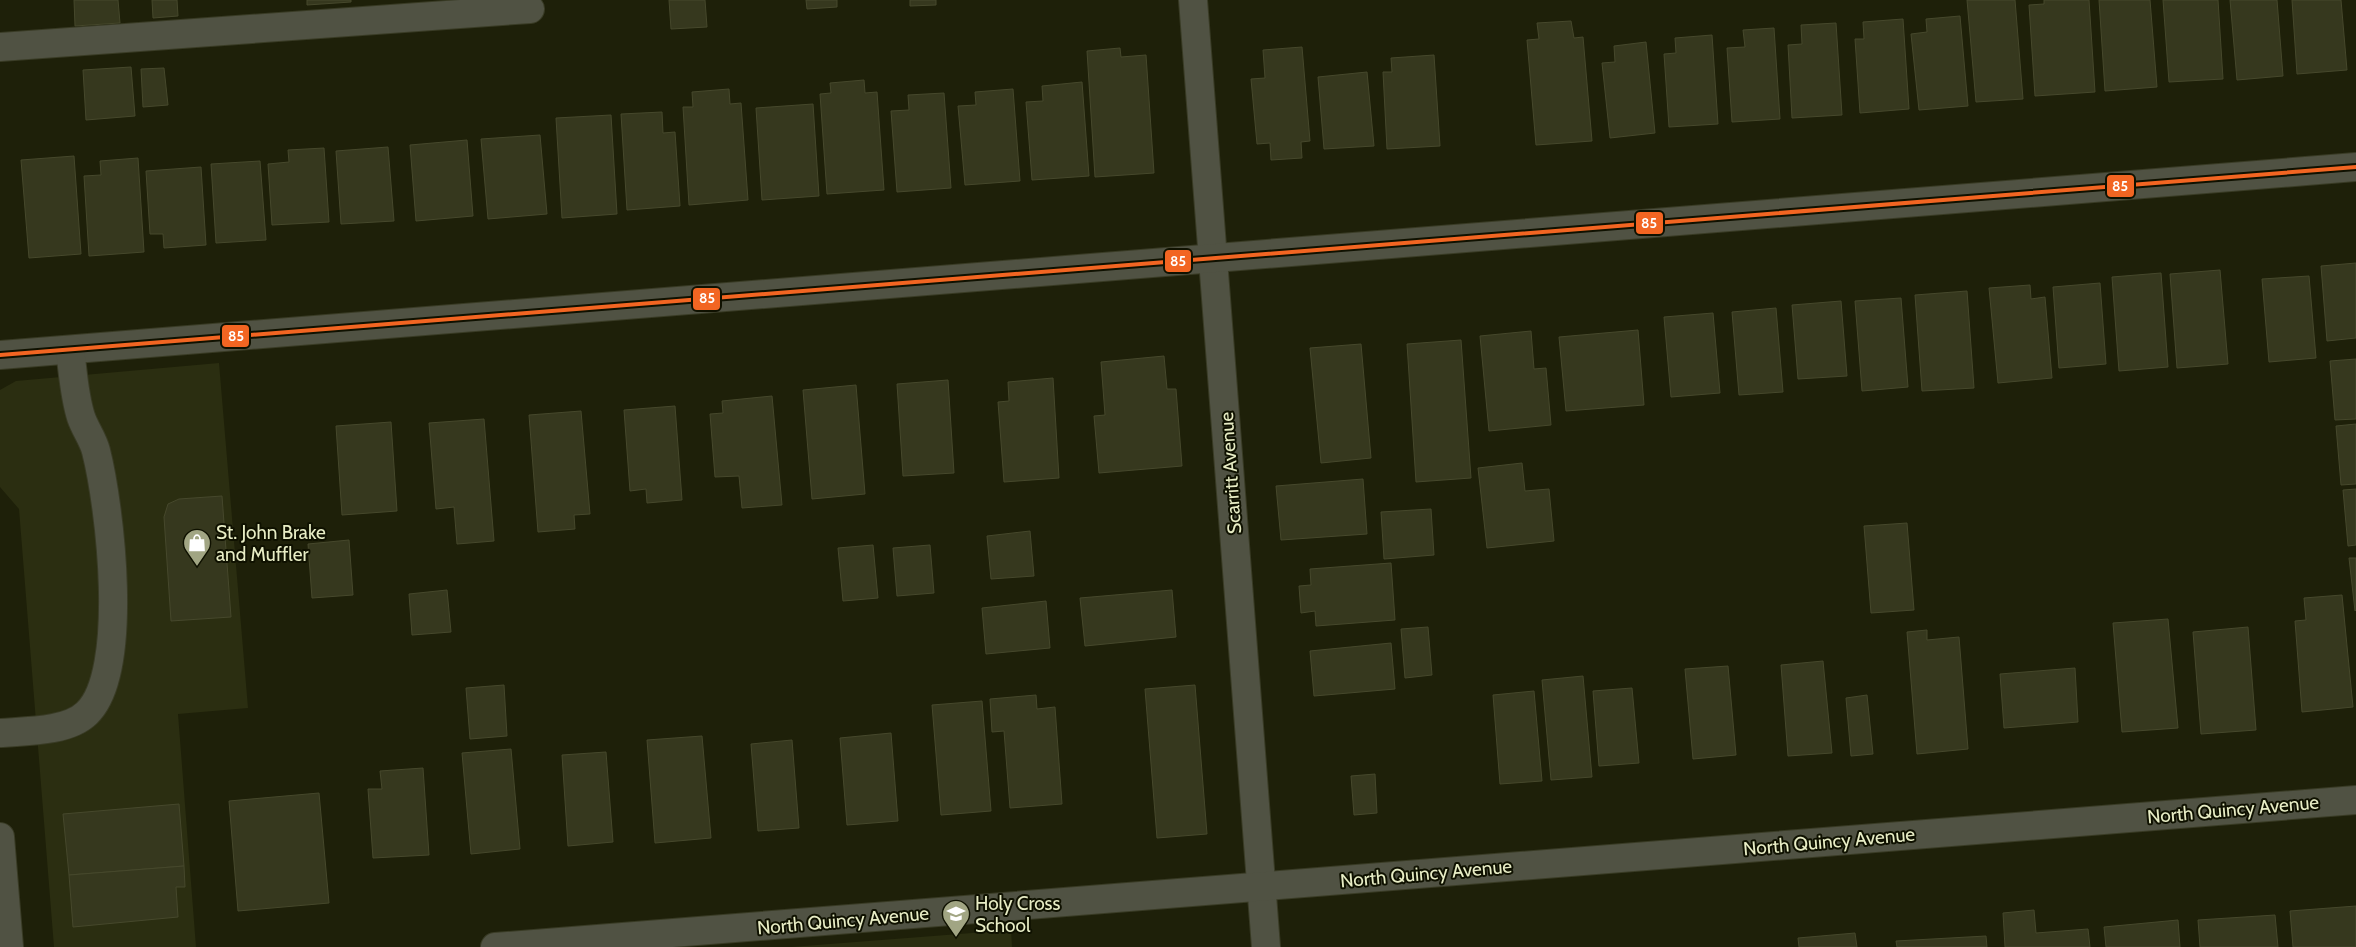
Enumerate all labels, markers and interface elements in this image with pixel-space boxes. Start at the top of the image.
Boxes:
line badge: 85 [2106,174,2135,198]
text: 85 [2112,177,2128,195]
line badge: 85 [1635,211,1664,235]
text: 85 [1641,214,1657,232]
line badge: 85 [1164,249,1192,273]
text: 85 [1170,252,1186,270]
line badge: 85 [692,287,721,311]
text: 85 [699,289,715,307]
line badge: 85 [221,324,250,348]
text: 85 [228,327,244,345]
street label: Scarritt Avenue [1215,411,1246,535]
place label: St. John Brake and Muffler [216,521,326,566]
shop icon: St. John Brake and Muffler [182,528,212,567]
street label: North Quincy Avenue [2146,791,2320,828]
street label: North Quincy Avenue [1742,823,1916,860]
street label: North Quincy Avenue [1339,855,1513,892]
place label: Holy Cross School [975,892,1060,937]
school or university icon: Holy Cross School [941,899,971,938]
street label: North Quincy Avenue [756,902,930,939]

